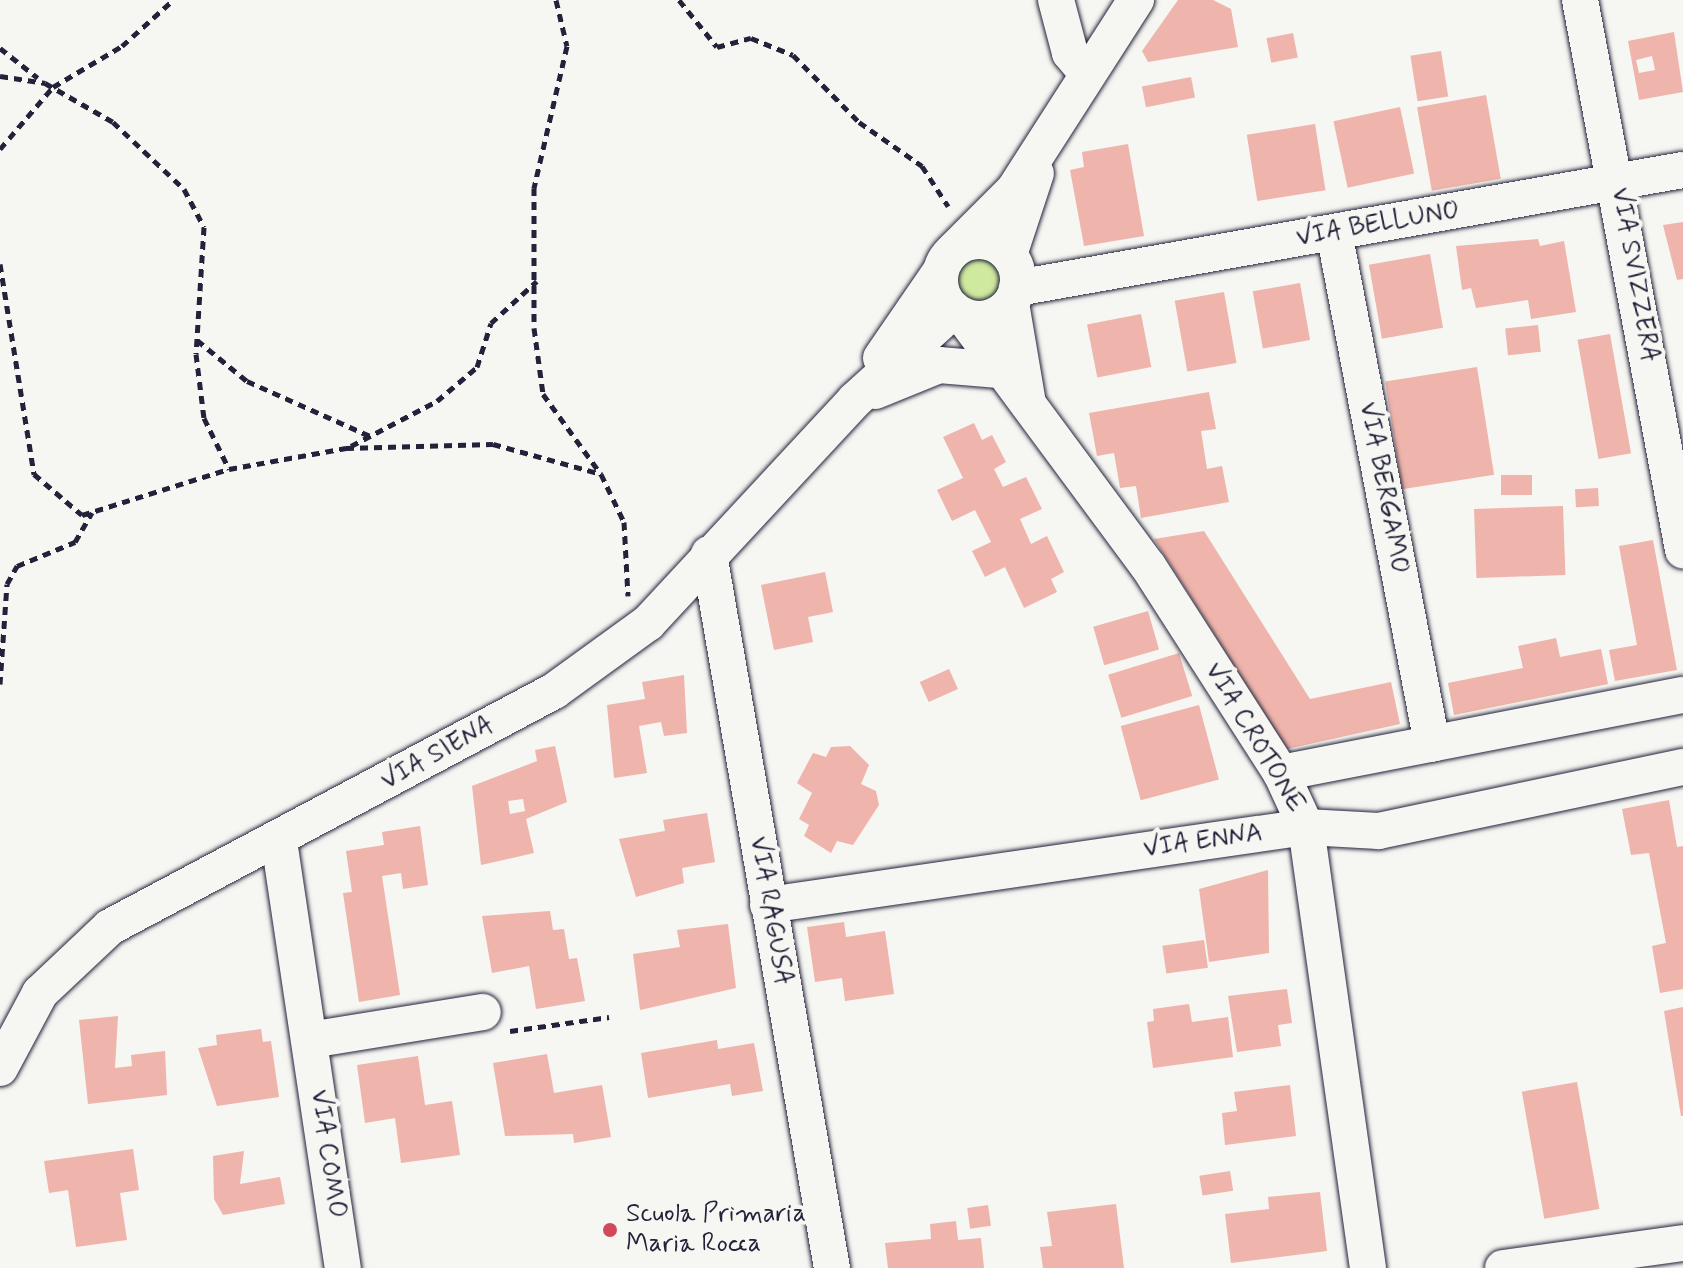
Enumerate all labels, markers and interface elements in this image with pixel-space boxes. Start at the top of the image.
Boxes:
street label: VIA SVIZZERA [1602,181,1666,369]
street label: VIA BELLUNO [1295,195,1461,255]
street label: VIA BERGAMO [1351,400,1415,576]
street label: VIA CROTONE [1197,658,1311,818]
street label: VIA SIENA [372,708,504,800]
street label: VIA ENNA [1142,818,1264,866]
street label: VIA RAGUSA [742,834,798,988]
street label: VIA COMO [302,1087,352,1221]
place label: Scuola Primaria Maria Rocca [626,1199,806,1260]
marker: Scuola Primaria Maria Rocca [601,1221,619,1239]

